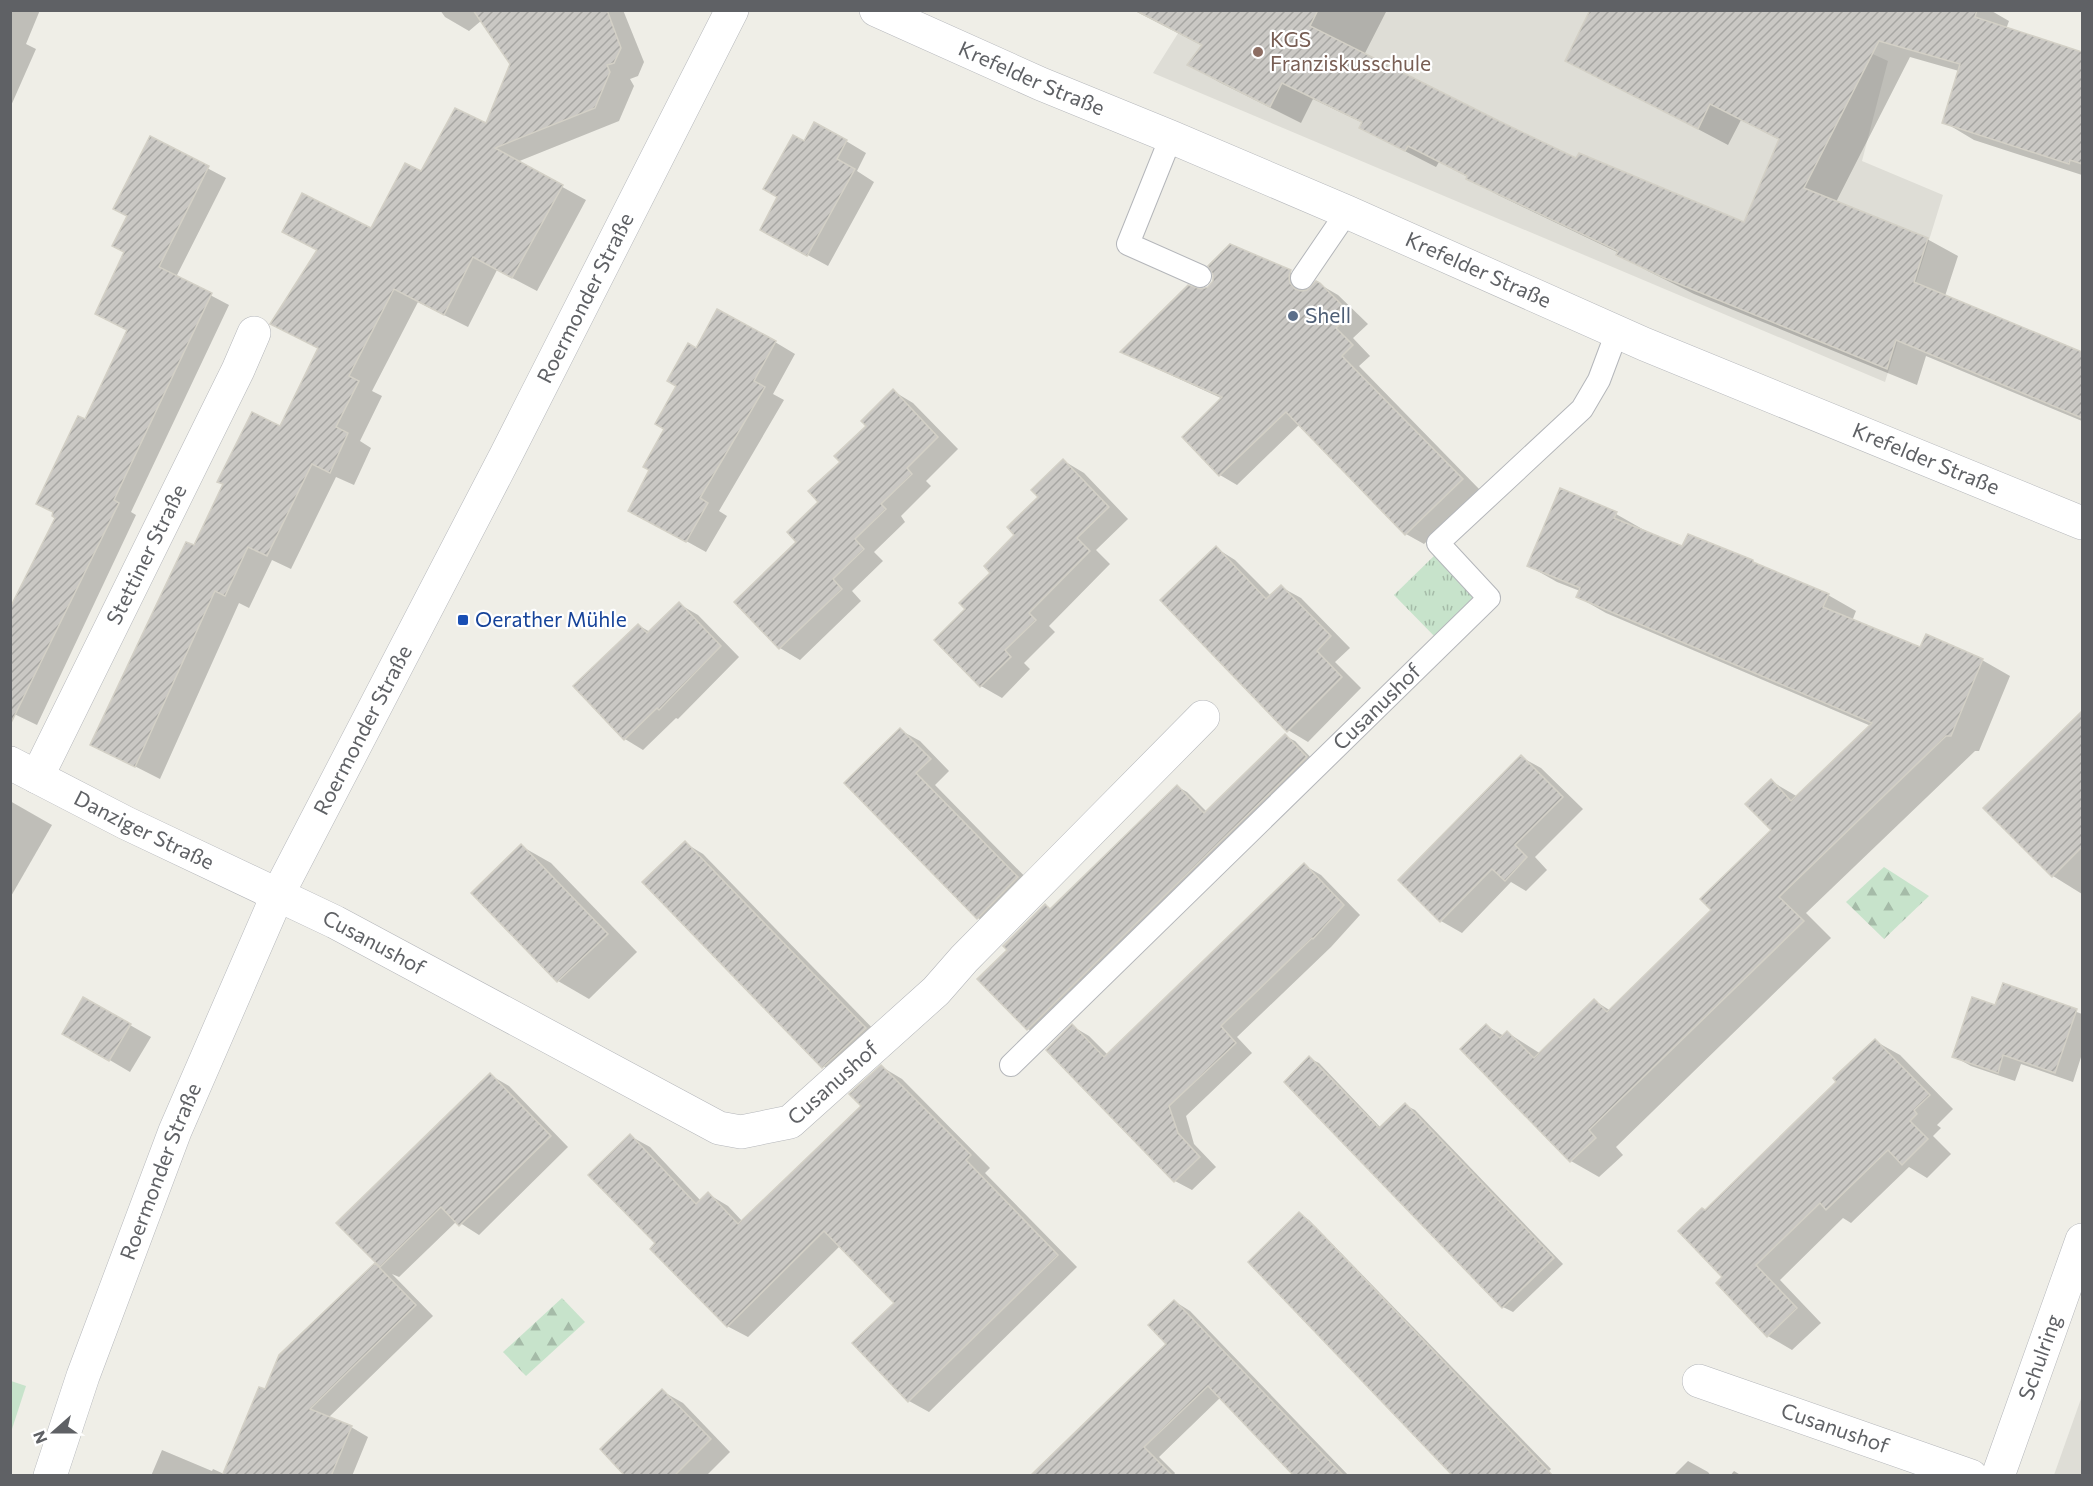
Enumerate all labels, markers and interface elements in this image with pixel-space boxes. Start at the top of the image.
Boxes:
place label: KGS Franziskusschule [1270,26,1431,75]
street label: Krefelder Straße [955,35,1109,120]
marker: KGS Franziskusschule [1251,45,1265,59]
street label: Roermonder Straße [531,208,638,387]
street label: Krefelder Straße [1402,226,1555,312]
place label: Shell [1305,302,1351,327]
marker: Shell [1286,309,1300,323]
street label: Krefelder Straße [1849,417,2004,499]
street label: Stettiner Straße [100,480,191,628]
place label: Oerather Mühle [475,606,627,631]
marker: Oerather Mühle [456,613,470,627]
street label: Roermonder Straße [307,640,416,819]
street label: Cusanushof [1327,657,1426,754]
street label: Danziger Straße [70,784,219,874]
street label: Cusanushof [319,904,431,980]
street label: Cusanushof [782,1035,883,1129]
street label: Roermonder Straße [114,1079,205,1263]
street label: Schulring [2012,1311,2066,1403]
street label: Cusanushof [1778,1397,1893,1458]
north arrow [24,1402,84,1462]
text: N [29,1429,51,1447]

